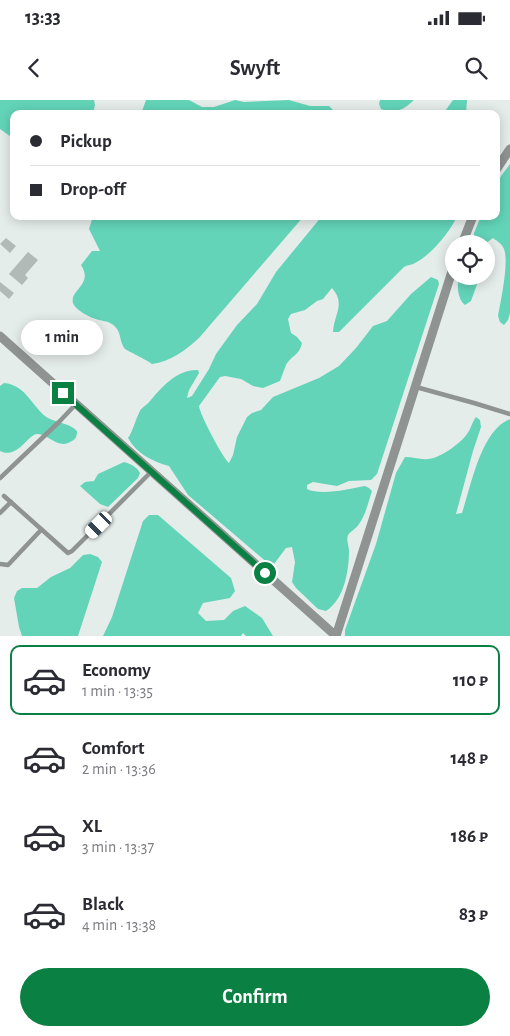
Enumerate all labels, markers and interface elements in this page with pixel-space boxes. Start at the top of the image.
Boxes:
text: 13:33 [25,8,61,27]
icon: back [20,54,48,82]
icon: search [462,54,490,82]
text: Swyft [230,57,280,79]
text: Pickup [60,132,112,151]
text: Drop-off [60,180,125,199]
map controls [445,235,495,285]
button: locate [445,235,495,285]
callout: 1 min [22,320,104,356]
text: 1 min [45,329,79,345]
route end [52,382,74,404]
car [83,509,114,541]
route start [254,562,276,584]
icon: car [22,658,67,703]
text: Economy [82,661,151,680]
text: 110 ₽ [453,671,488,690]
text: 1 min · 13:35 [82,683,153,699]
icon: car [22,736,67,781]
text: Comfort [82,739,144,758]
text: 148 ₽ [450,749,488,768]
text: 2 min · 13:36 [82,761,156,777]
icon: car [22,814,67,859]
text: XL [82,817,102,836]
text: 186 ₽ [451,827,488,846]
text: 3 min · 13:37 [82,839,154,855]
icon: car [22,892,67,937]
text: Black [82,895,124,914]
text: 83 ₽ [459,905,488,924]
text: 4 min · 13:38 [82,917,156,933]
button: Confirm [20,968,490,1026]

